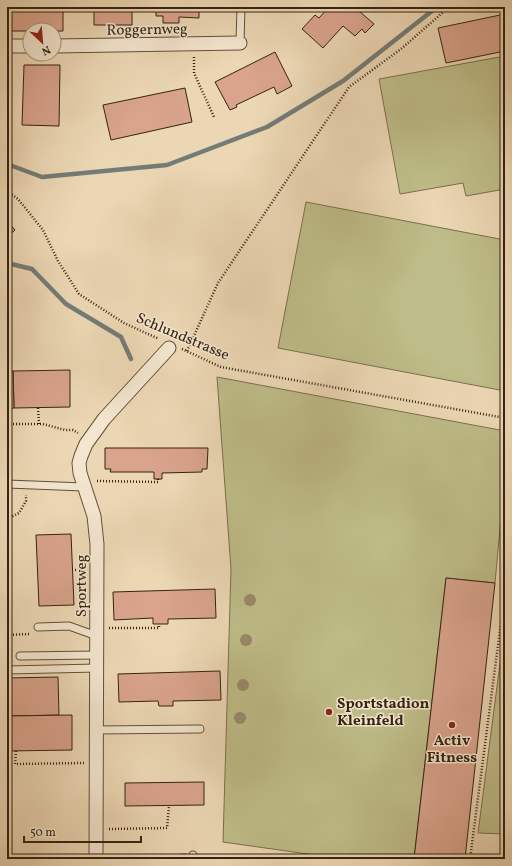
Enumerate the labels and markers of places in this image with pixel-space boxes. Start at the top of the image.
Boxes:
place label: Sportstadion Kleinfeld [337,694,429,732]
marker: Sportstadion Kleinfeld [324,707,334,717]
marker: Activ Fitness [447,720,457,730]
place label: Activ Fitness [427,731,477,769]

